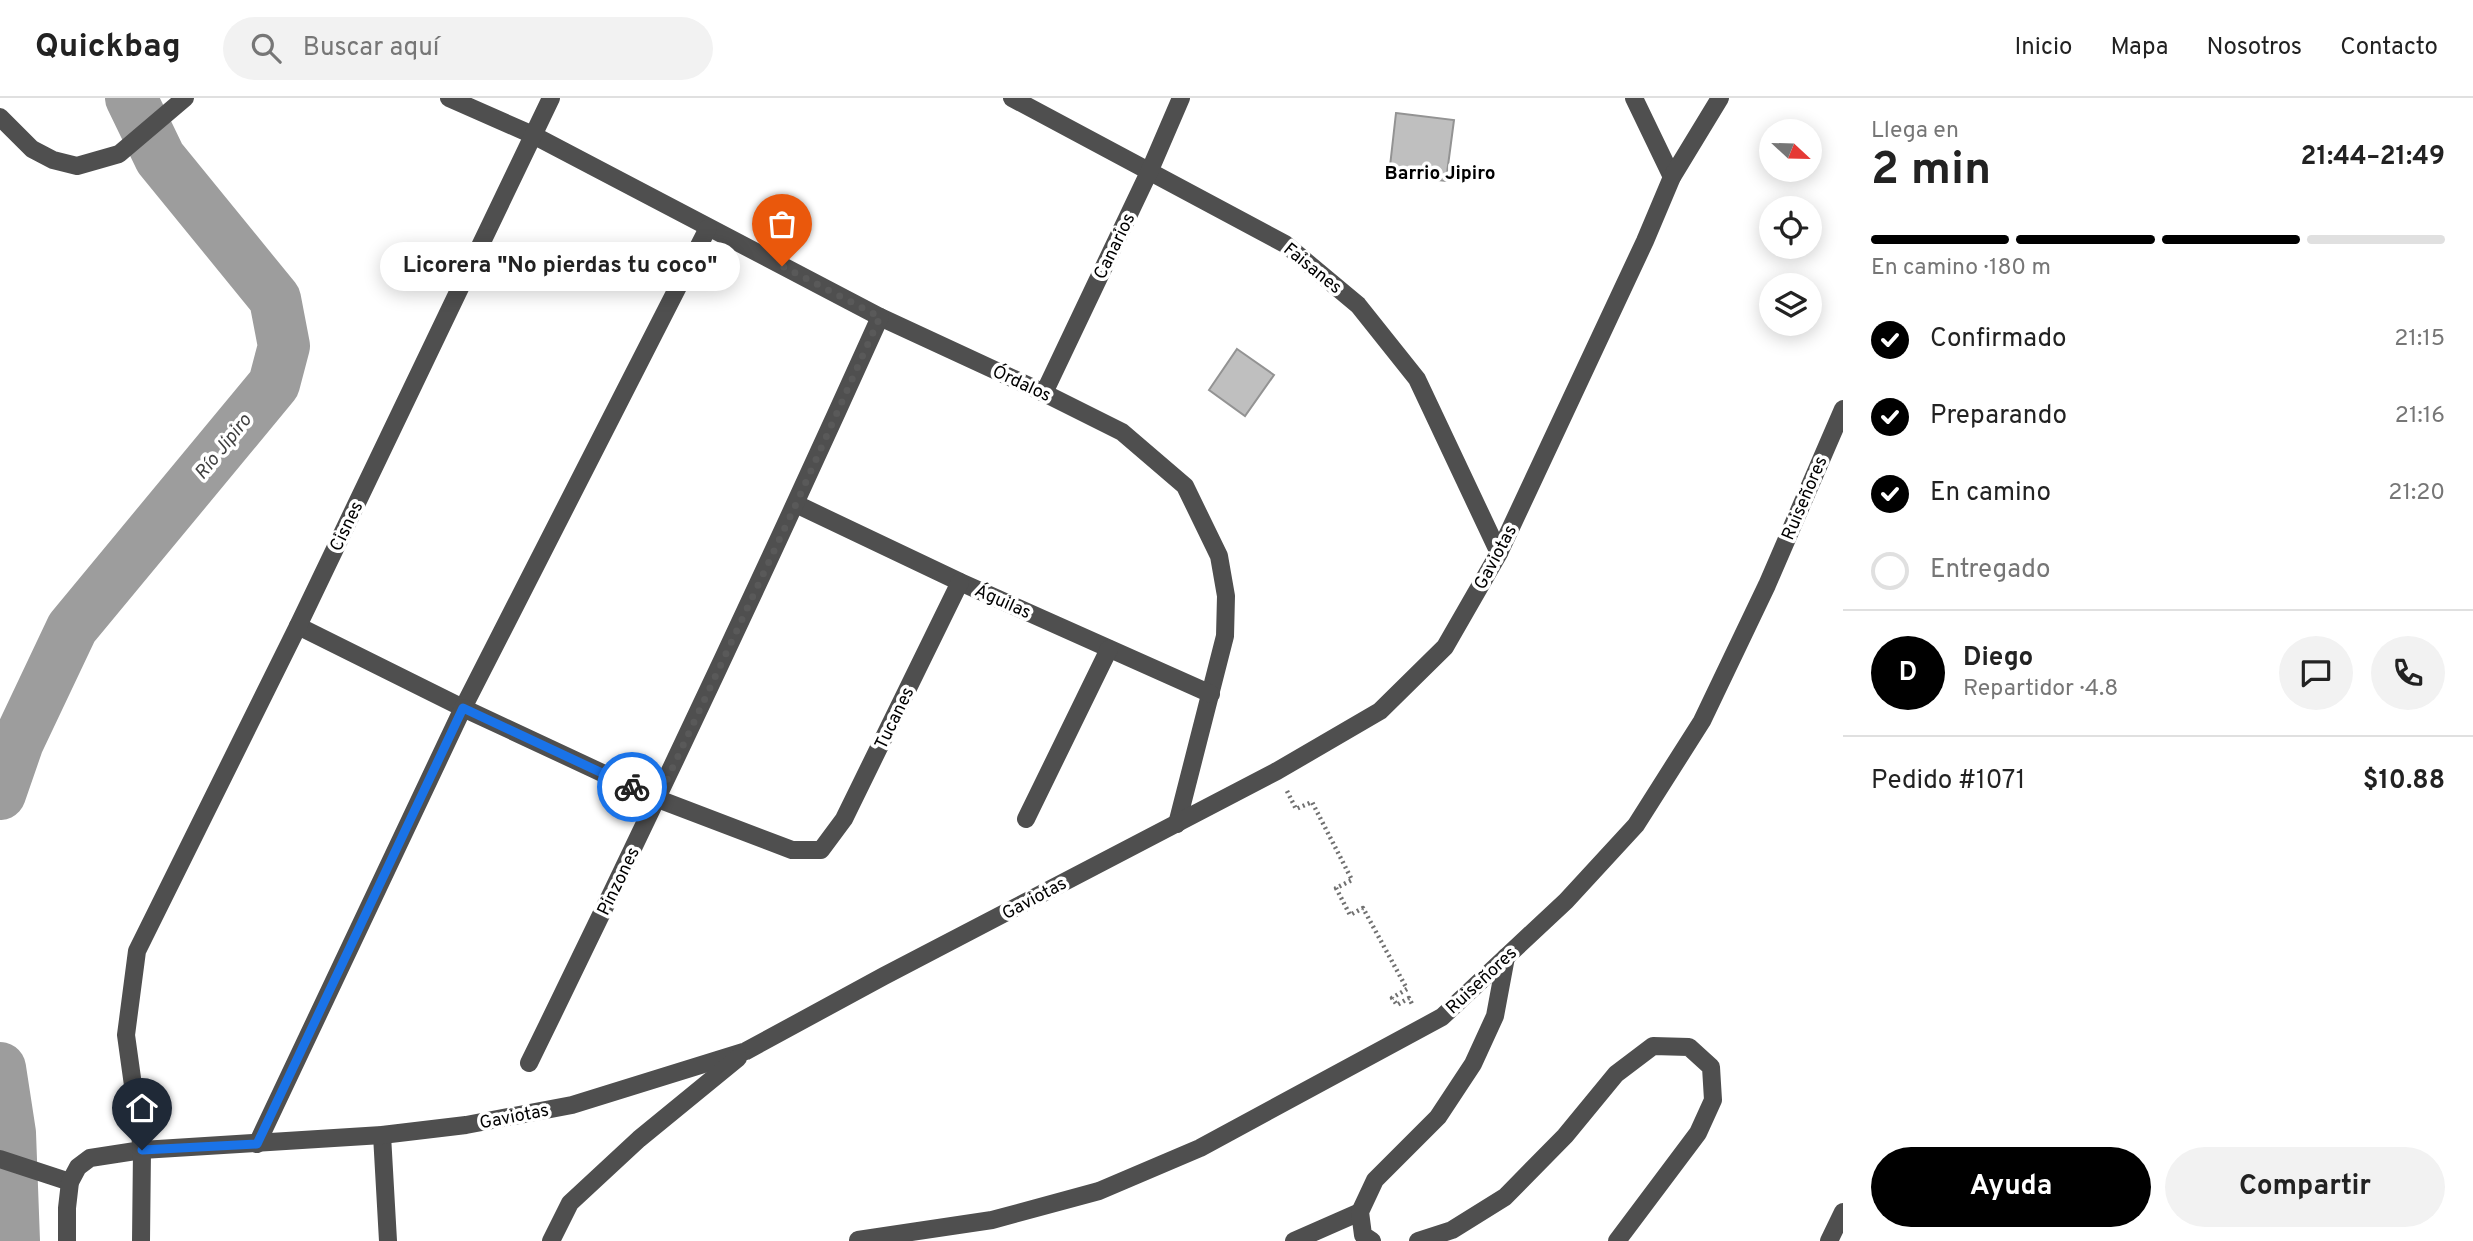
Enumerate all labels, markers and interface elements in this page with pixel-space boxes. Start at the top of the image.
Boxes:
search box [223,17,713,80]
text: Quickbag [35,27,181,69]
icon: search [247,29,285,67]
text: Buscar aquí [303,32,439,65]
text: Inicio [2015,33,2072,63]
text: Mapa [2110,33,2169,63]
text: Nosotros [2207,33,2302,63]
text: Contacto [2340,33,2438,63]
text: Llega en [1871,117,1959,146]
north arrow [1759,119,1822,182]
map controls [1759,119,1822,336]
text: 21:44–21:49 [2301,141,2445,174]
text: 2 min [1871,142,1991,201]
district label: Barrio Jipiro [1385,162,1495,186]
pin [752,194,812,266]
button: locate [1759,196,1822,259]
icon: bag [763,205,801,243]
street label: Canarios [1089,210,1141,284]
street label: Faisanes [1278,239,1346,300]
callout: Licorera "No pierdas tu coco" [379,242,740,290]
text: Licorera "No pierdas tu coco" [403,252,717,281]
text: En camino · 180 m [1871,254,2051,283]
button: layers [1759,273,1822,336]
icon: check [1871,321,1909,359]
text: Confirmado [1930,323,2067,356]
text: 21:15 [2394,325,2445,354]
street label: Órdalos [988,359,1055,408]
icon: check [1871,398,1909,436]
text: Preparando [1930,400,2067,433]
text: 21:16 [2395,402,2445,431]
water label: Río Jipiro [190,409,258,485]
street label: Ruiseñores [1777,453,1833,544]
icon: check [1871,475,1909,513]
text: En camino [1930,477,2051,510]
text: 21:20 [2388,479,2445,508]
street label: Cisnes [325,498,369,556]
street label: Gaviotas [1470,521,1523,594]
text: Entregado [1930,554,2050,587]
street label: Águilas [971,578,1035,625]
button: chat [2279,636,2353,710]
button: phone [2371,636,2445,710]
text: Diego [1963,642,2033,675]
text: D [1899,657,1917,690]
text: Repartidor · 4.8 [1963,675,2118,704]
street label: Tucanes [870,684,920,754]
courier [597,752,667,822]
text: Pedido #1071 [1871,765,2025,798]
text: $10.88 [2363,765,2445,798]
icon: bike [613,768,651,806]
street label: Pinzones [593,844,646,920]
street label: Gaviotas [998,873,1071,926]
street label: Ruiseñores [1442,942,1522,1020]
pin [112,1078,172,1150]
icon: home [123,1089,161,1127]
street label: Gaviotas [478,1100,551,1135]
button: Ayuda [1871,1147,2151,1227]
button: Compartir [2165,1147,2445,1227]

